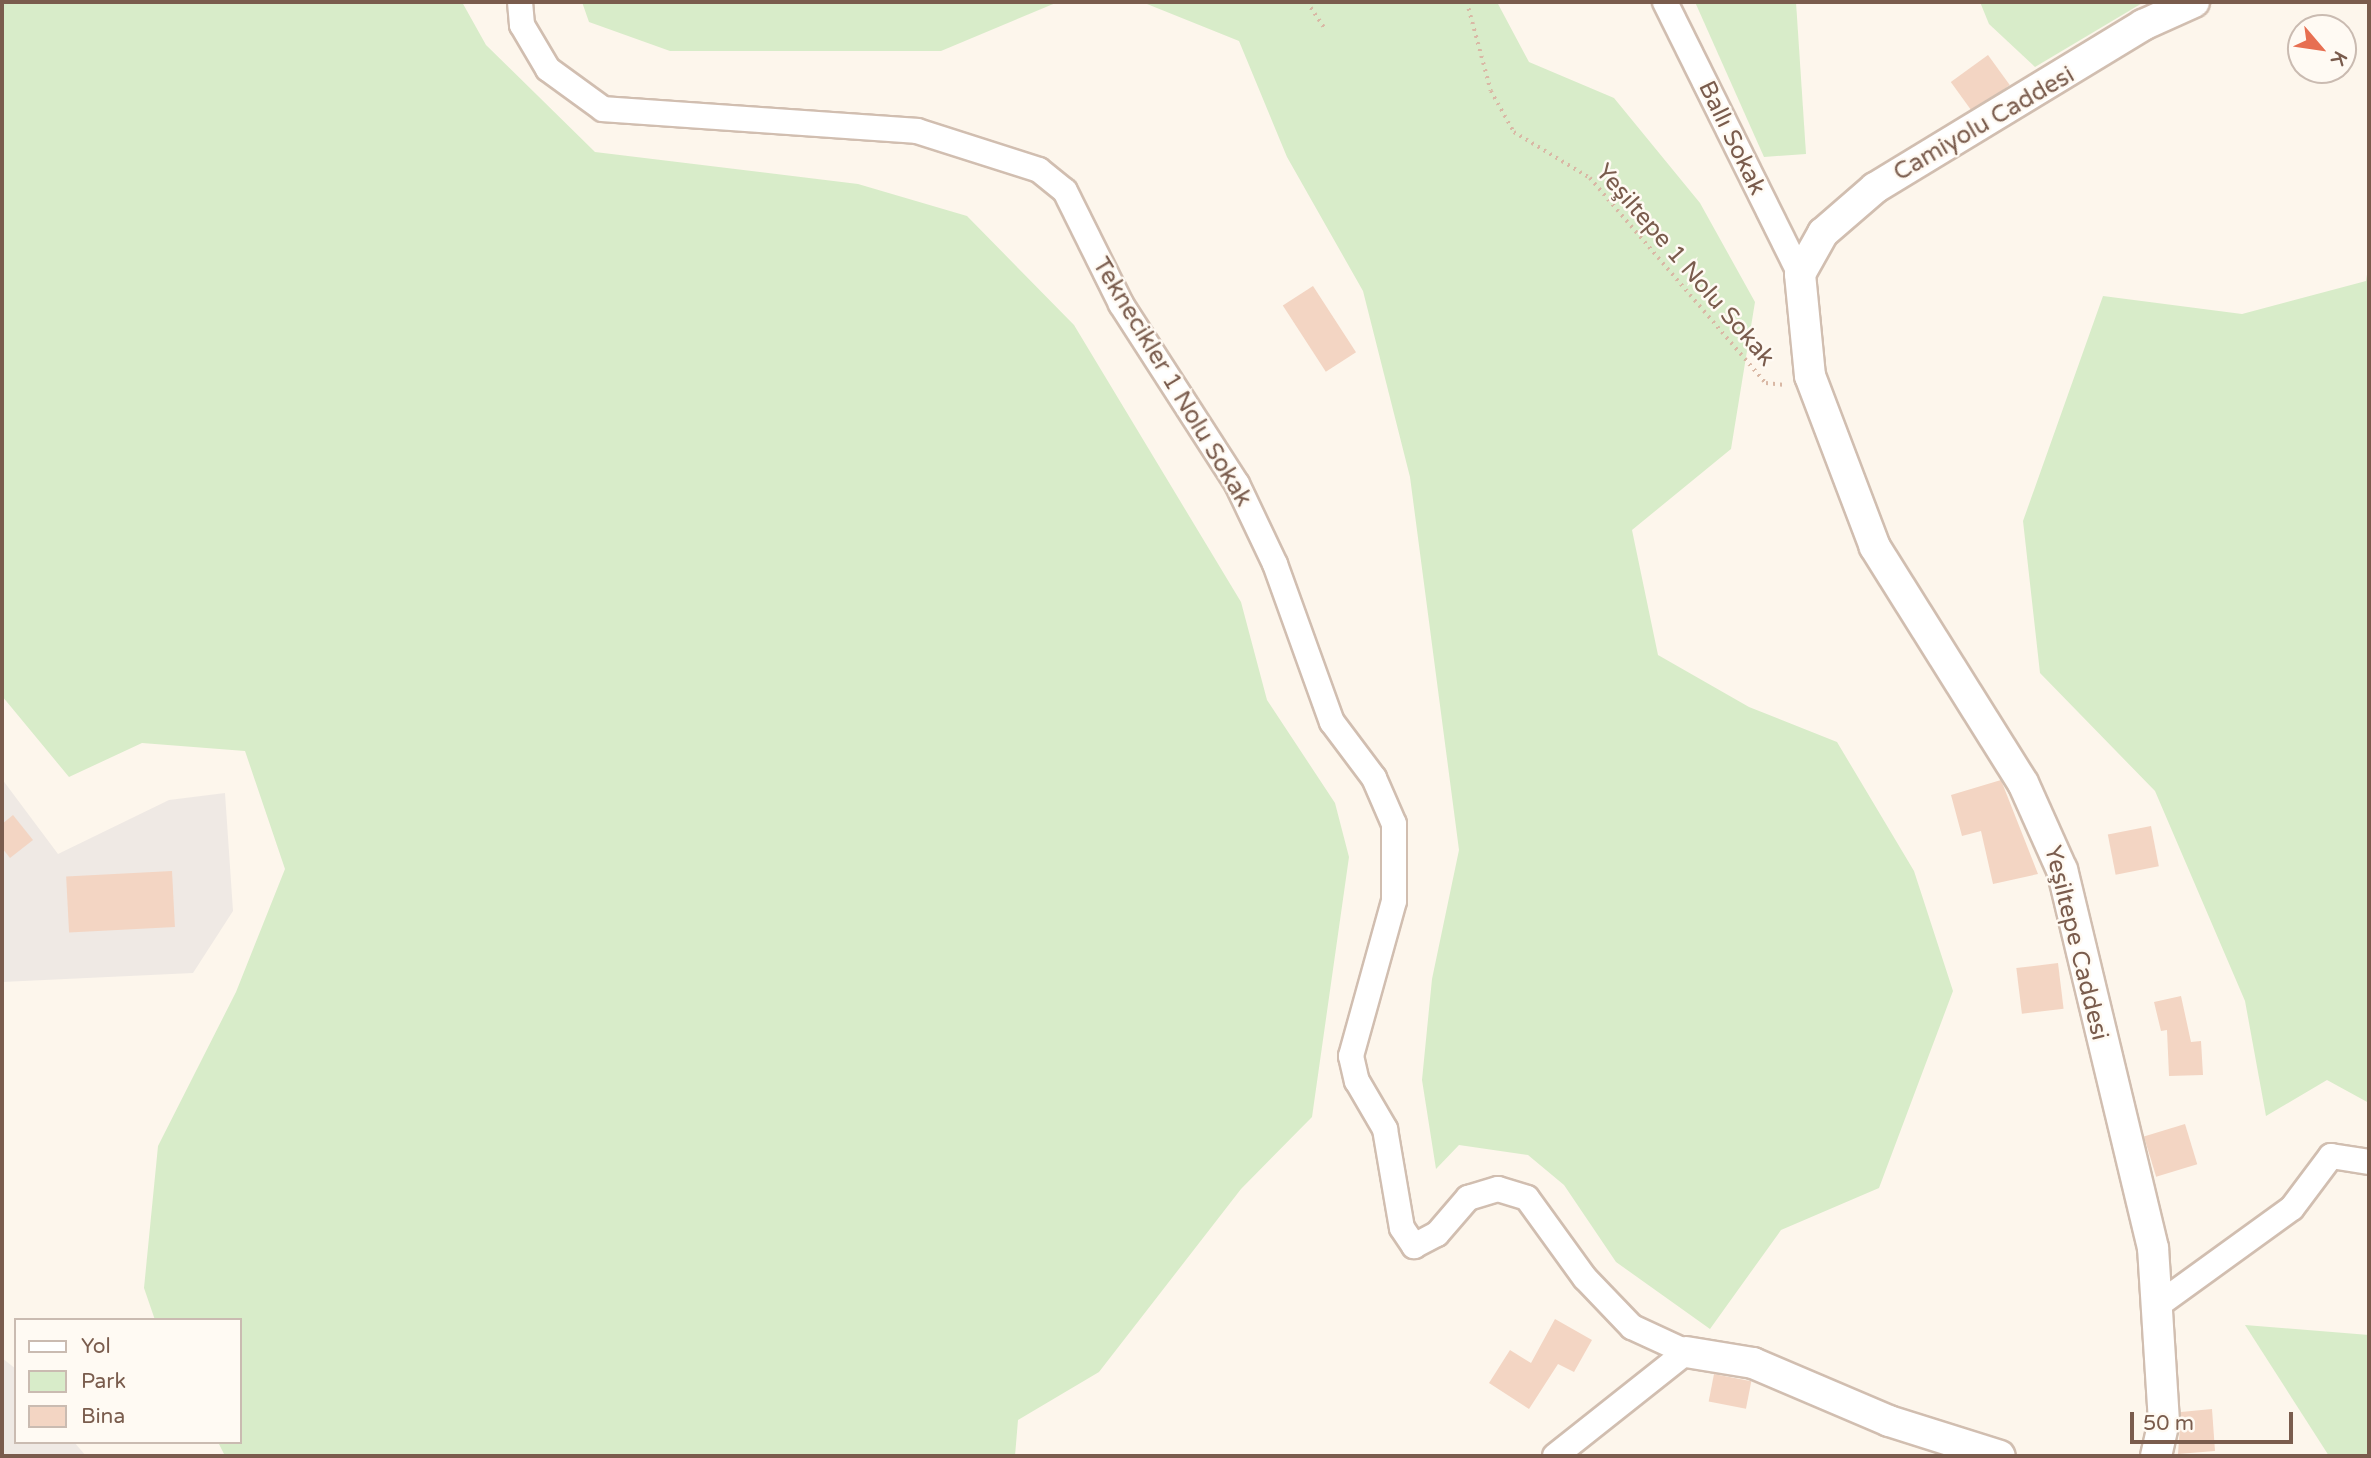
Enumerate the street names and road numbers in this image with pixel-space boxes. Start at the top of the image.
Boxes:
street label: Camiyolu Caddesi [1889,61,2079,187]
street label: Ballı Sokak [1692,76,1772,200]
street label: Yeşiltepe 1 Nolu Sokak [1589,158,1781,372]
street label: Teknecikler 1 Nolu Sokak [1086,252,1258,512]
street label: Yeşiltepe Caddesi [2038,843,2114,1043]

